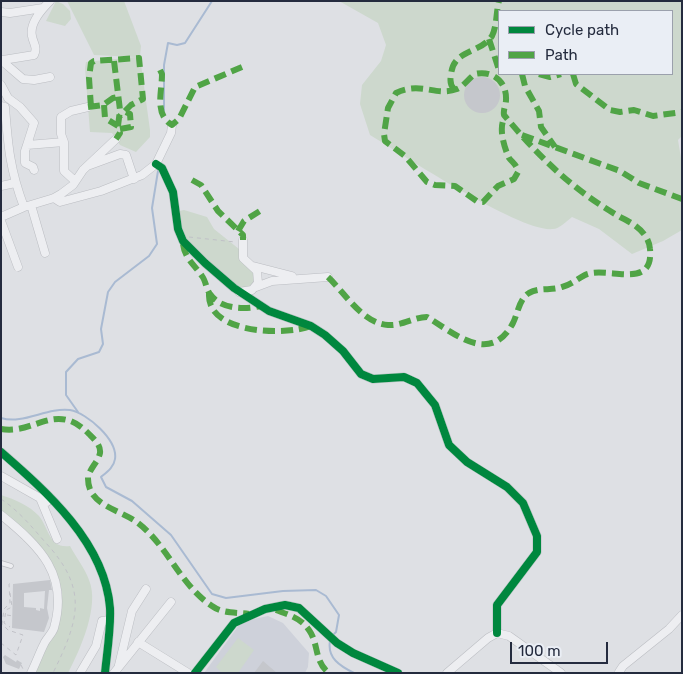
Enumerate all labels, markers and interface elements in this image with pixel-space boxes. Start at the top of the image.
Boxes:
legend [498,10,673,75]
text: Cycle path [545,21,619,39]
text: Path [545,46,578,64]
scale bar [513,632,610,664]
text: 100 m [518,642,560,660]

